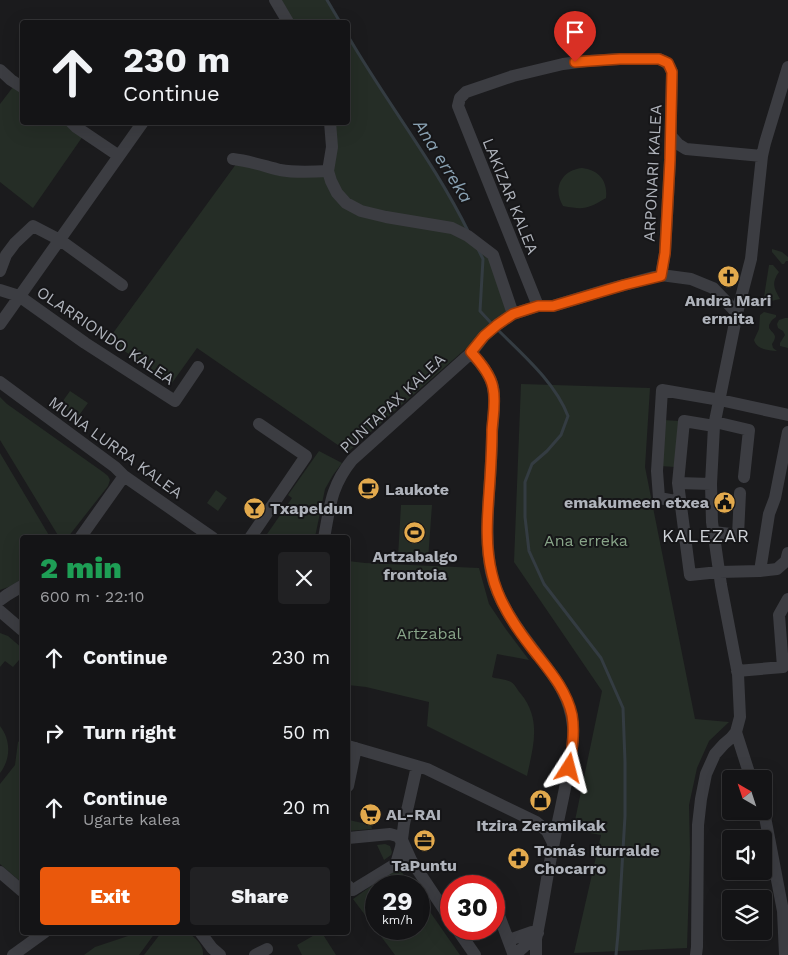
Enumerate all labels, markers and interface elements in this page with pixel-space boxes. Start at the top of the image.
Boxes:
pin [554,11,596,62]
icon: arrive [561,18,589,46]
text: 230 m [123,39,230,81]
icon: ahead [40,40,105,105]
text: Continue [123,81,220,106]
street label: ARPONARI KALEA [639,103,666,242]
water label: Ana erreka [409,114,477,206]
street label: LAKIZAR KALEA [479,135,543,257]
church icon: Andra Mari ermita [716,264,740,288]
street label: OLARRIONDO KALEA [33,282,179,389]
place label: Andra Mari ermita [685,291,771,328]
street label: PUNTAPAX KALEA [336,349,449,457]
street label: MUNA LURRA KALEA [45,392,187,503]
cafe icon: Laukote [357,477,381,501]
place label: Laukote [385,480,449,499]
public building icon: emakumeen etxea [713,490,737,514]
place label: emakumeen etxea [564,493,710,512]
bar icon: Txapeldun [242,496,266,520]
place label: Txapeldun [270,499,353,518]
sports icon: Artzabalgo frontoia [403,520,427,544]
district label: KALEZAR [662,525,750,546]
park label: Ana erreka [544,531,628,550]
place label: Artzabalgo frontoia [372,547,458,584]
text: 2 min [40,550,122,585]
button: close [278,552,330,604]
text: 600 m · 22:10 [40,587,144,606]
park label: Artzabal [397,624,462,643]
icon: ahead [40,644,68,672]
text: Continue [83,646,167,669]
text: 230 m [271,646,330,669]
icon: right [40,719,68,747]
text: Turn right [83,721,176,744]
text: 50 m [283,721,330,744]
position arrow [542,741,594,793]
north arrow [722,770,772,820]
map controls [722,770,772,940]
text: Continue [83,787,167,810]
shop icon: Itzira Zeramikak [529,789,553,813]
icon: ahead [40,794,68,822]
text: 20 m [283,796,330,819]
supermarket icon: AL-RAI [358,802,382,826]
place label: AL-RAI [386,805,441,824]
text: Ugarte kalea [83,810,180,829]
place label: Itzira Zeramikak [476,816,606,835]
office icon: TaPuntu [412,829,436,853]
button: sound [722,830,772,880]
place label: Tomás Iturralde Chocarro [534,841,659,878]
pharmacy icon: Tomás Iturralde Chocarro [506,847,530,871]
place label: TaPuntu [391,856,457,875]
button: Exit [40,867,180,925]
button: Share [190,867,330,925]
speed limit sign: 30 [440,875,505,940]
text: 29 [382,887,413,916]
button: layers [722,890,772,940]
text: km/h [382,913,413,927]

